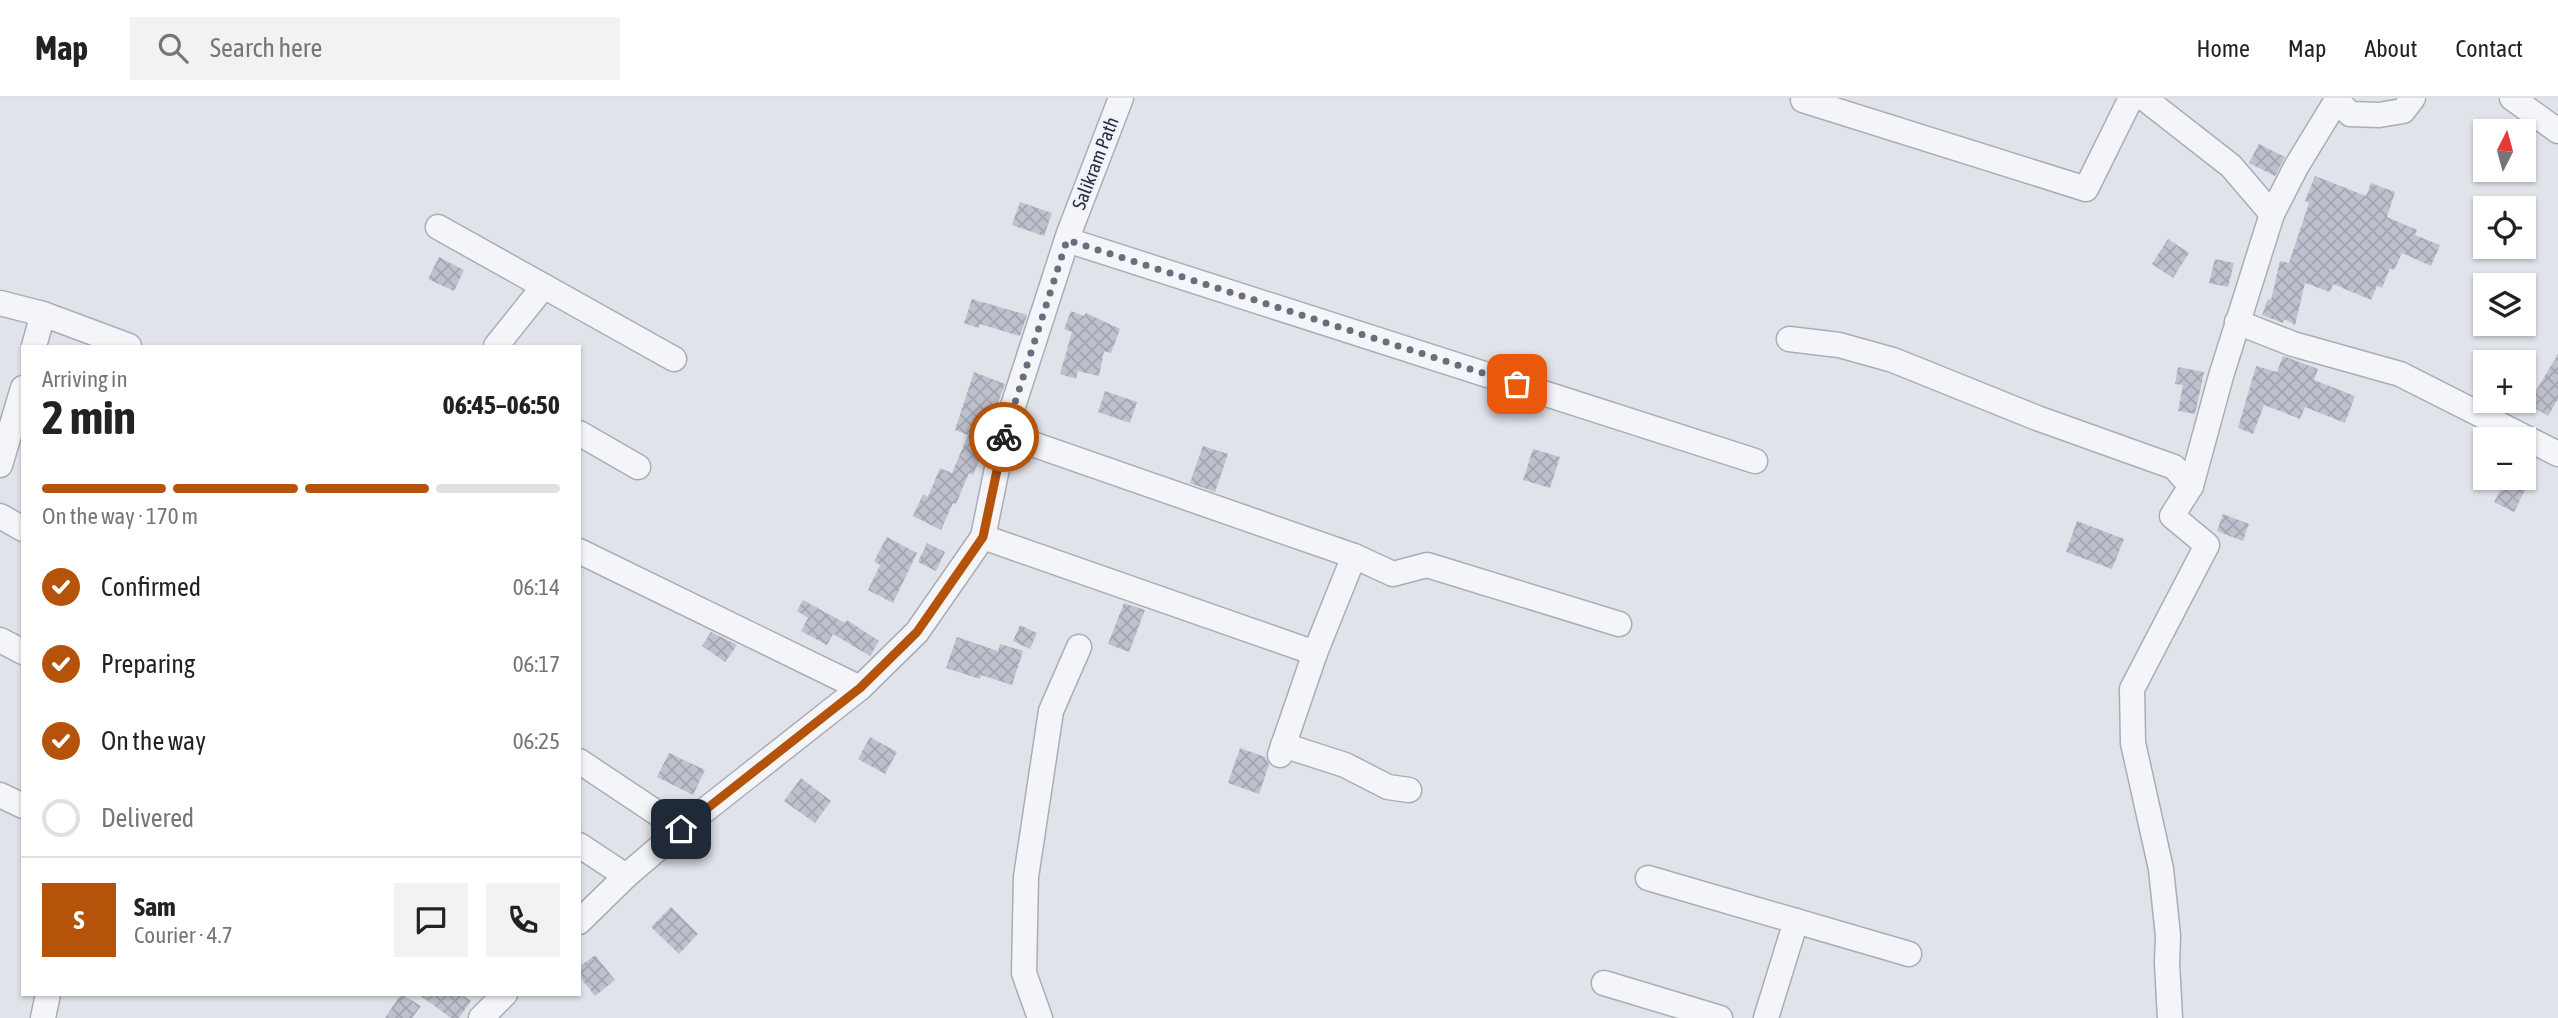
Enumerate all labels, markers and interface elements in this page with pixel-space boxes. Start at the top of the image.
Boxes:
search box [130,17,620,80]
text: Map [35,29,88,67]
icon: search [154,29,192,67]
text: Search here [210,33,322,63]
text: Home [2196,35,2250,62]
text: Map [2288,35,2326,62]
text: About [2364,35,2417,62]
text: Contact [2455,35,2523,62]
street label: Salikram Path [1067,114,1123,212]
north arrow [2473,119,2536,182]
map controls [2473,119,2536,490]
button: locate [2473,196,2536,259]
button: layers [2473,273,2536,336]
button: + [2473,350,2536,413]
pin [1487,354,1547,414]
icon: bag [1498,365,1536,403]
text: Arriving in [42,366,128,392]
text: 06:45–06:50 [443,390,560,420]
text: 2 min [42,391,136,444]
courier [969,402,1039,472]
icon: bike [985,418,1023,456]
button: − [2473,427,2536,490]
text: On the way · 170 m [42,503,198,529]
icon: check [42,568,80,606]
text: Confirmed [101,572,201,602]
text: 06:14 [513,574,560,600]
icon: check [42,645,80,683]
text: Preparing [101,649,195,679]
text: 06:17 [513,651,560,677]
icon: check [42,722,80,760]
text: On the way [101,726,206,756]
text: 06:25 [513,728,560,754]
pin [651,799,711,859]
text: Delivered [101,803,194,833]
icon: home [662,810,700,848]
button: chat [394,883,468,957]
button: phone [486,883,560,957]
text: Sam [134,892,176,922]
text: S [74,905,84,935]
text: Courier · 4.7 [134,922,233,948]

